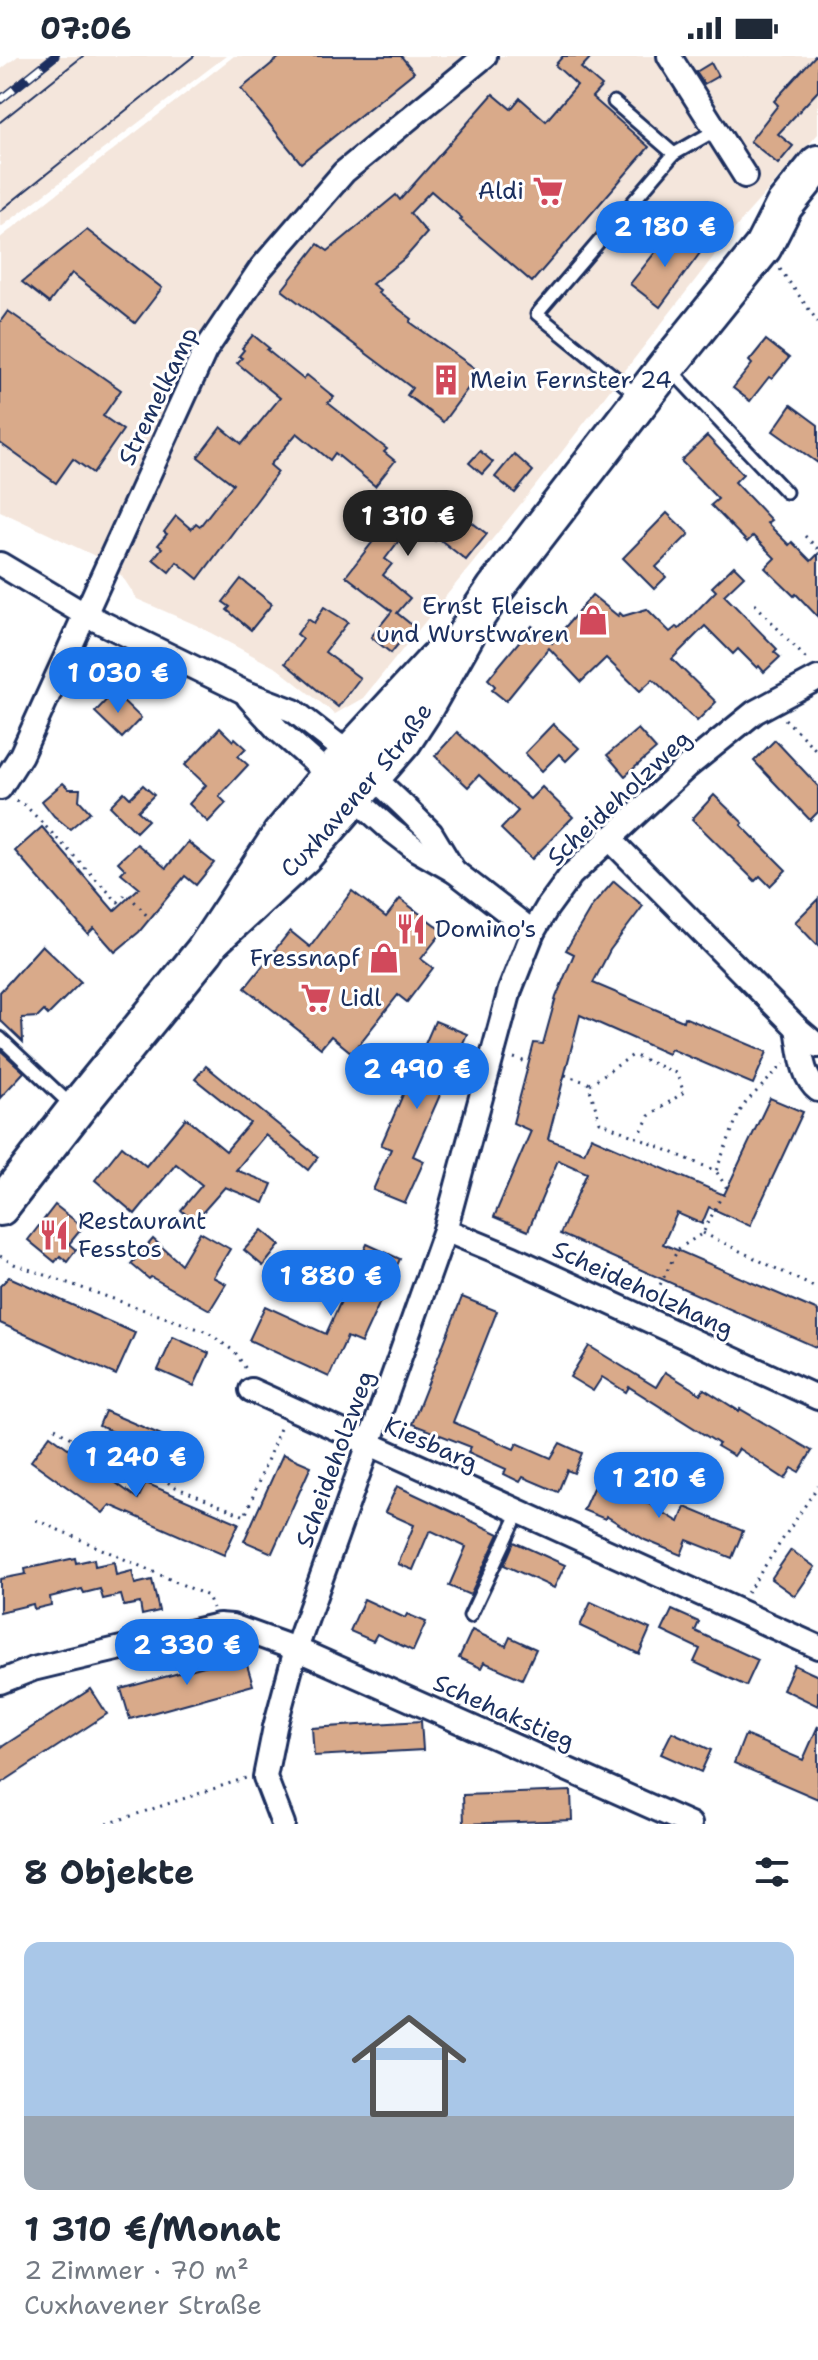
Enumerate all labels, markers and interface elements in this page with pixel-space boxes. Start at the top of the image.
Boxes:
text: 07:06 [40,8,132,49]
supermarket icon: Aldi [531,174,565,208]
place label: Aldi [478,175,524,207]
pin: 2 180 € [591,201,739,269]
text: 2 180 € [614,209,716,244]
street label: Stremelkamp [111,322,205,470]
building icon: Mein Fernster 24 [429,363,463,397]
place label: Mein Fernster 24 [470,364,672,396]
pin: 1 310 € [334,490,482,558]
text: 1 310 € [361,498,455,533]
place label: Ernst Fleisch und Wurstwaren [376,590,569,650]
shop icon: Ernst Fleisch und Wurstwaren [576,603,610,637]
pin: 1 030 € [44,647,192,715]
text: 1 030 € [67,655,169,690]
street label: Cuxhavener Straße [274,697,440,885]
street label: Scheideholzweg [540,723,698,873]
restaurant icon: Domino's [394,912,428,946]
place label: Domino's [435,913,536,945]
shop icon: Fressnapf [367,941,401,975]
place label: Fressnapf [250,942,361,974]
supermarket icon: Lidl [299,981,333,1015]
place label: Lidl [340,982,382,1014]
pin: 2 490 € [343,1043,491,1111]
text: 2 490 € [363,1051,471,1086]
place label: Restaurant Fesstos [78,1205,206,1265]
restaurant icon: Restaurant Fesstos [37,1218,71,1252]
street label: Scheideholzhang [547,1233,739,1345]
pin: 1 880 € [257,1250,405,1318]
text: 1 880 € [280,1258,382,1293]
street label: Scheideholzweg [288,1366,382,1552]
street label: Kiesbarg [379,1409,483,1479]
pin: 1 240 € [62,1431,210,1499]
text: 1 240 € [85,1439,187,1474]
pin: 1 210 € [585,1452,733,1520]
text: 1 210 € [612,1460,706,1495]
pin: 2 330 € [113,1619,261,1687]
text: 2 330 € [133,1627,241,1662]
street label: Schehakstieg [428,1667,580,1757]
text: 8 Objekte [24,1849,195,1895]
icon: filters [750,1850,794,1894]
icon: home [337,1994,481,2138]
text: 1 310 €/Monat [24,2206,281,2252]
text: 2 Zimmer · 70 m² [24,2252,249,2287]
text: Cuxhavener Straße [24,2287,262,2322]

